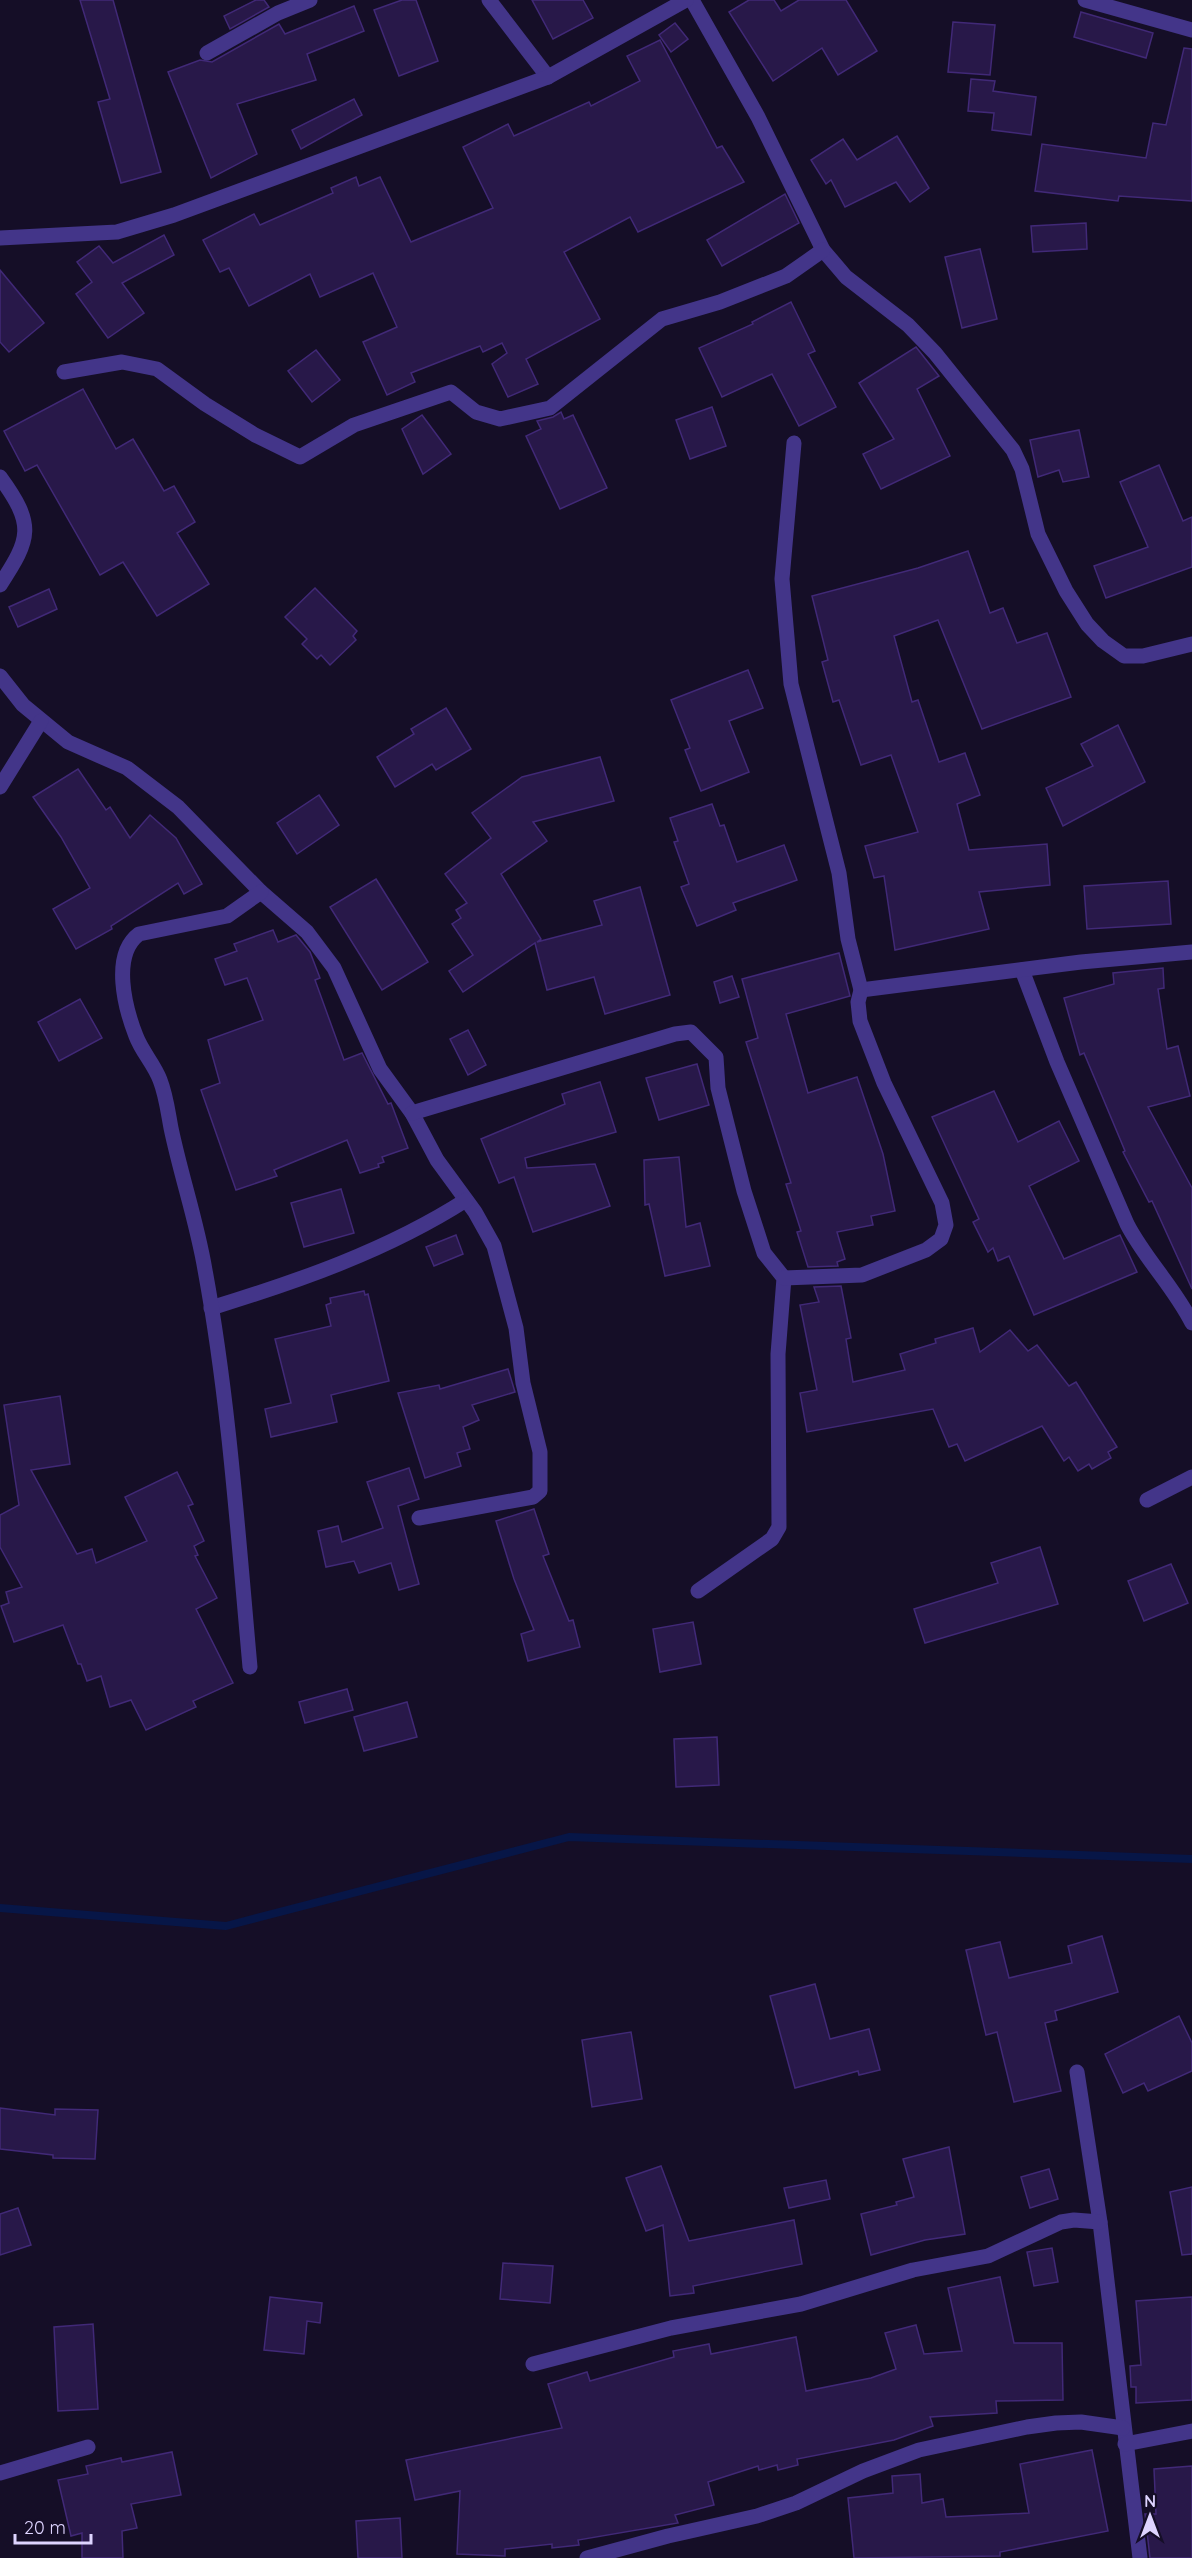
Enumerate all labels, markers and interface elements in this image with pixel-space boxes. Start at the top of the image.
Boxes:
north arrow [1120,2486,1180,2546]
text: N [1144,2491,1156,2511]
scale bar [15,2507,92,2545]
text: 20 m [24,2516,66,2539]

